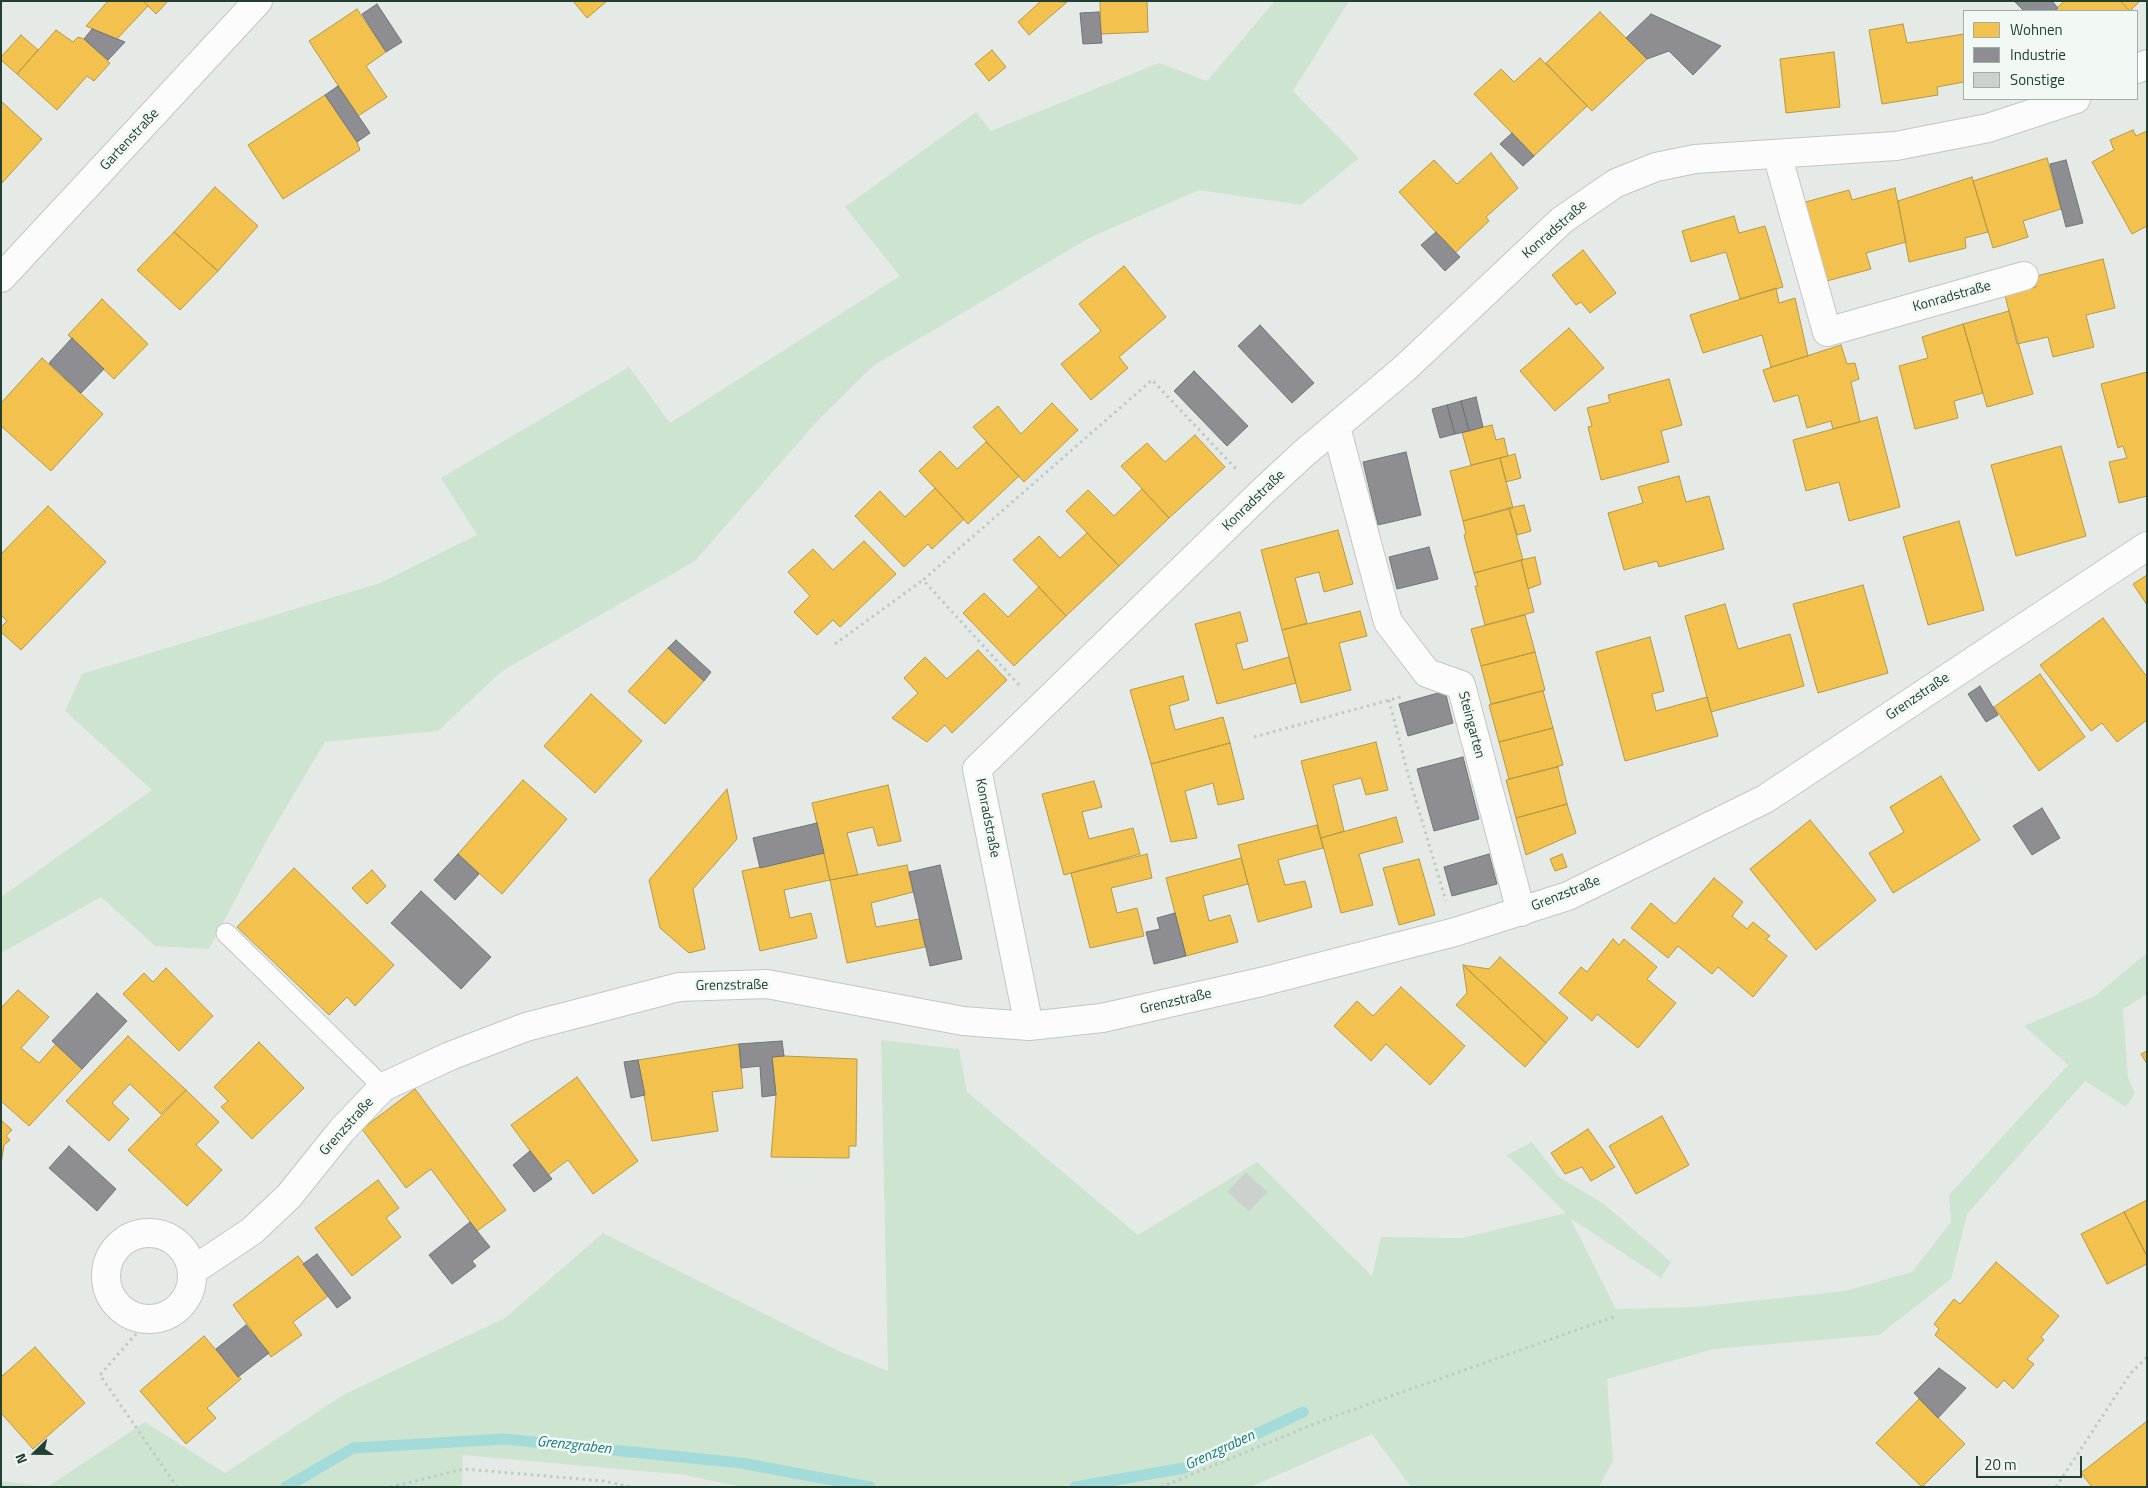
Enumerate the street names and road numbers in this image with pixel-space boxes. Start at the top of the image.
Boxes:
street label: Gartenstraße [97,106,163,174]
street label: Konradstraße [1519,197,1591,263]
street label: Konradstraße [1911,278,1993,316]
street label: Konradstraße [1219,467,1289,535]
street label: Grenzstraße [1883,670,1953,724]
street label: Steingarten [1454,690,1488,760]
street label: Konradstraße [971,777,1003,859]
street label: Grenzstraße [1529,873,1603,915]
street label: Grenzstraße [696,977,768,995]
street label: Grenzstraße [1139,986,1213,1018]
street label: Grenzstraße [316,1094,378,1160]

